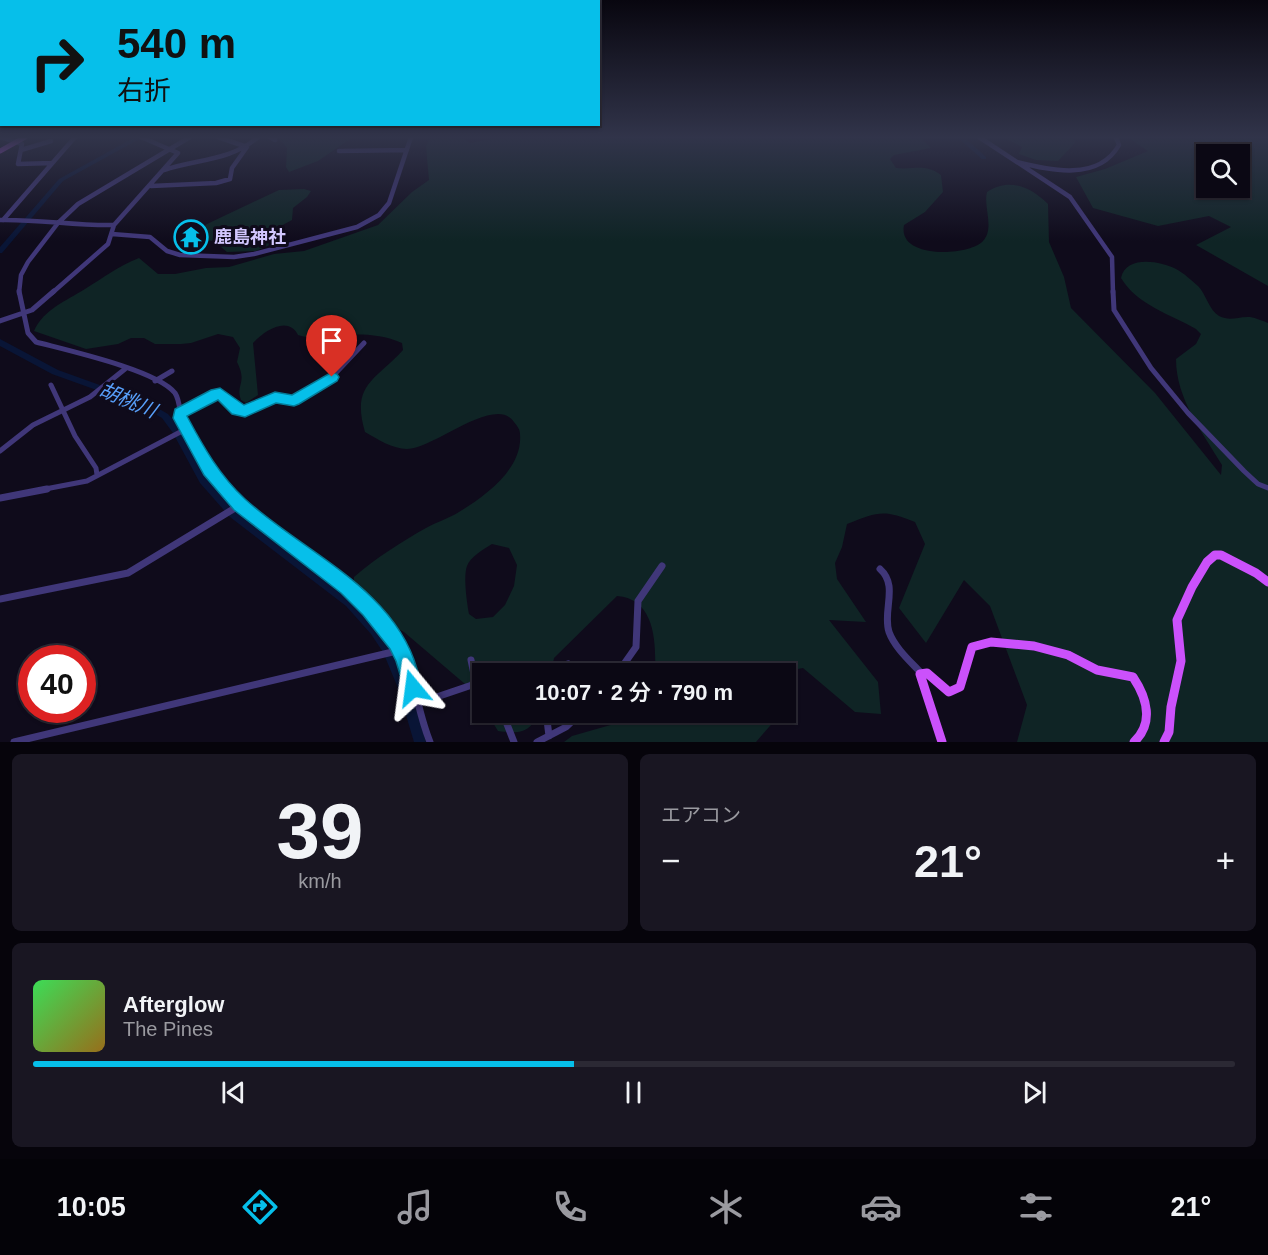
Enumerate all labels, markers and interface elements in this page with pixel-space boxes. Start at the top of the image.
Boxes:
text: 540 m [117,20,236,67]
icon: right [18,24,96,102]
text: 右折 [117,76,171,106]
map controls [1196,144,1250,198]
button: search [1196,144,1250,198]
temple icon: 鹿島神社 [173,219,209,255]
place label: 鹿島神社 [214,227,286,247]
pin [306,315,357,377]
icon: arrive [315,324,348,357]
water label: 胡桃川 [96,378,162,423]
speed limit sign: 40 [18,645,96,723]
position arrow [381,656,445,720]
text: 10:07 · 2 分 · 790 m [535,680,733,705]
text: 39 [277,787,363,875]
text: エアコン [661,804,741,826]
text: 21° [914,836,982,887]
text: − [661,842,680,879]
text: + [1216,842,1235,879]
text: km/h [298,870,342,892]
text: Afterglow [123,992,224,1017]
text: The Pines [123,1018,213,1040]
icon: previous [217,1076,250,1109]
icon: pause [617,1076,650,1109]
icon: next [1018,1076,1051,1109]
icon: directions [239,1186,281,1228]
icon: music [394,1186,436,1228]
icon: phone [549,1186,591,1228]
icon: climate [705,1186,747,1228]
icon: car [860,1186,902,1228]
icon: filters [1015,1186,1057,1228]
text: 10:05 [57,1192,126,1222]
text: 21° [1170,1192,1211,1222]

